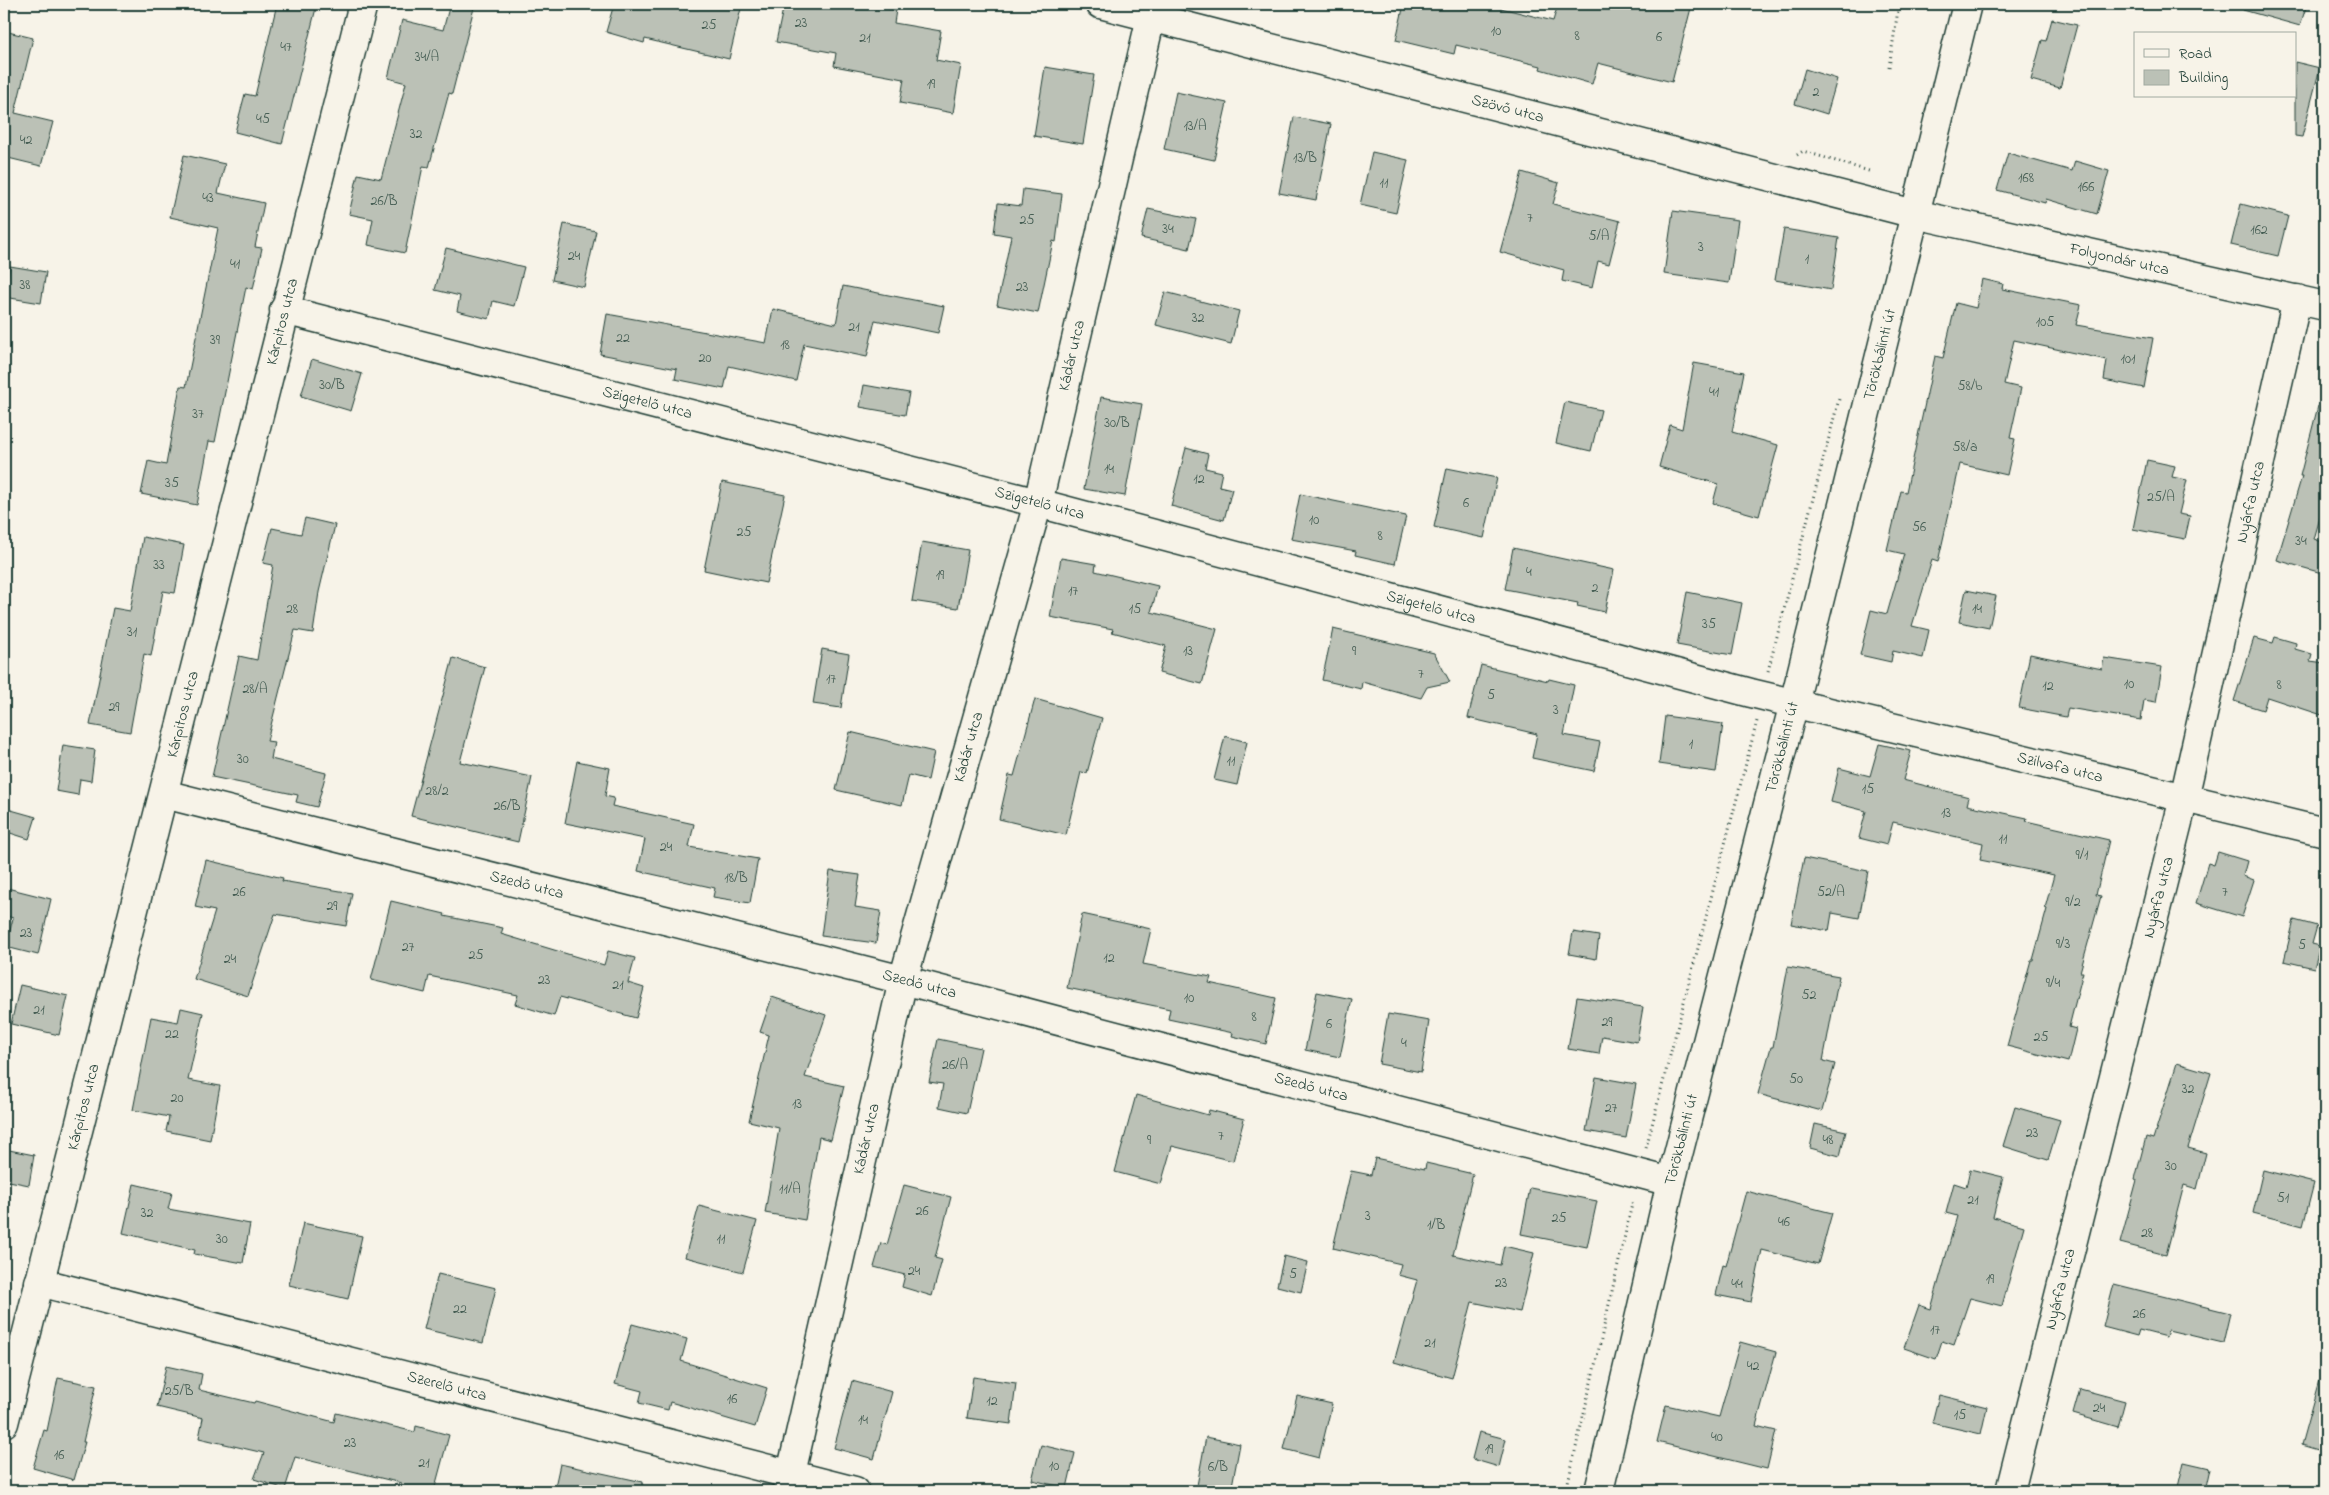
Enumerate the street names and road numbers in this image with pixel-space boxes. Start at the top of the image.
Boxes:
street label: Szövő utca [1469,88,1547,130]
street label: Folyondár utca [2066,237,2171,283]
street label: Kárpitos utca [260,276,305,368]
street label: Törökbálinti út [1857,305,1903,403]
street label: Kádár utca [1052,318,1092,394]
street label: Szigetelő utca [600,380,695,426]
street label: Nyárfa utca [2230,459,2272,545]
street label: Szigetelő utca [992,480,1087,527]
street label: Szigetelő utca [1383,584,1479,631]
street label: Kárpitos utca [161,668,206,760]
street label: Törökbálinti út [1759,699,1806,796]
street label: Kádár utca [948,709,990,785]
street label: Szilvafa utca [2014,746,2105,790]
street label: Nyárfa utca [2137,854,2181,941]
street label: Szedő utca [487,864,566,906]
street label: Szedő utca [880,963,959,1006]
street label: Kárpitos utca [61,1061,106,1153]
street label: Szedő utca [1271,1066,1351,1109]
street label: Törökbálinti út [1659,1091,1705,1188]
street label: Kádár utca [847,1101,887,1177]
street label: Nyárfa utca [2039,1246,2082,1333]
street label: Szerelő utca [404,1365,489,1408]

